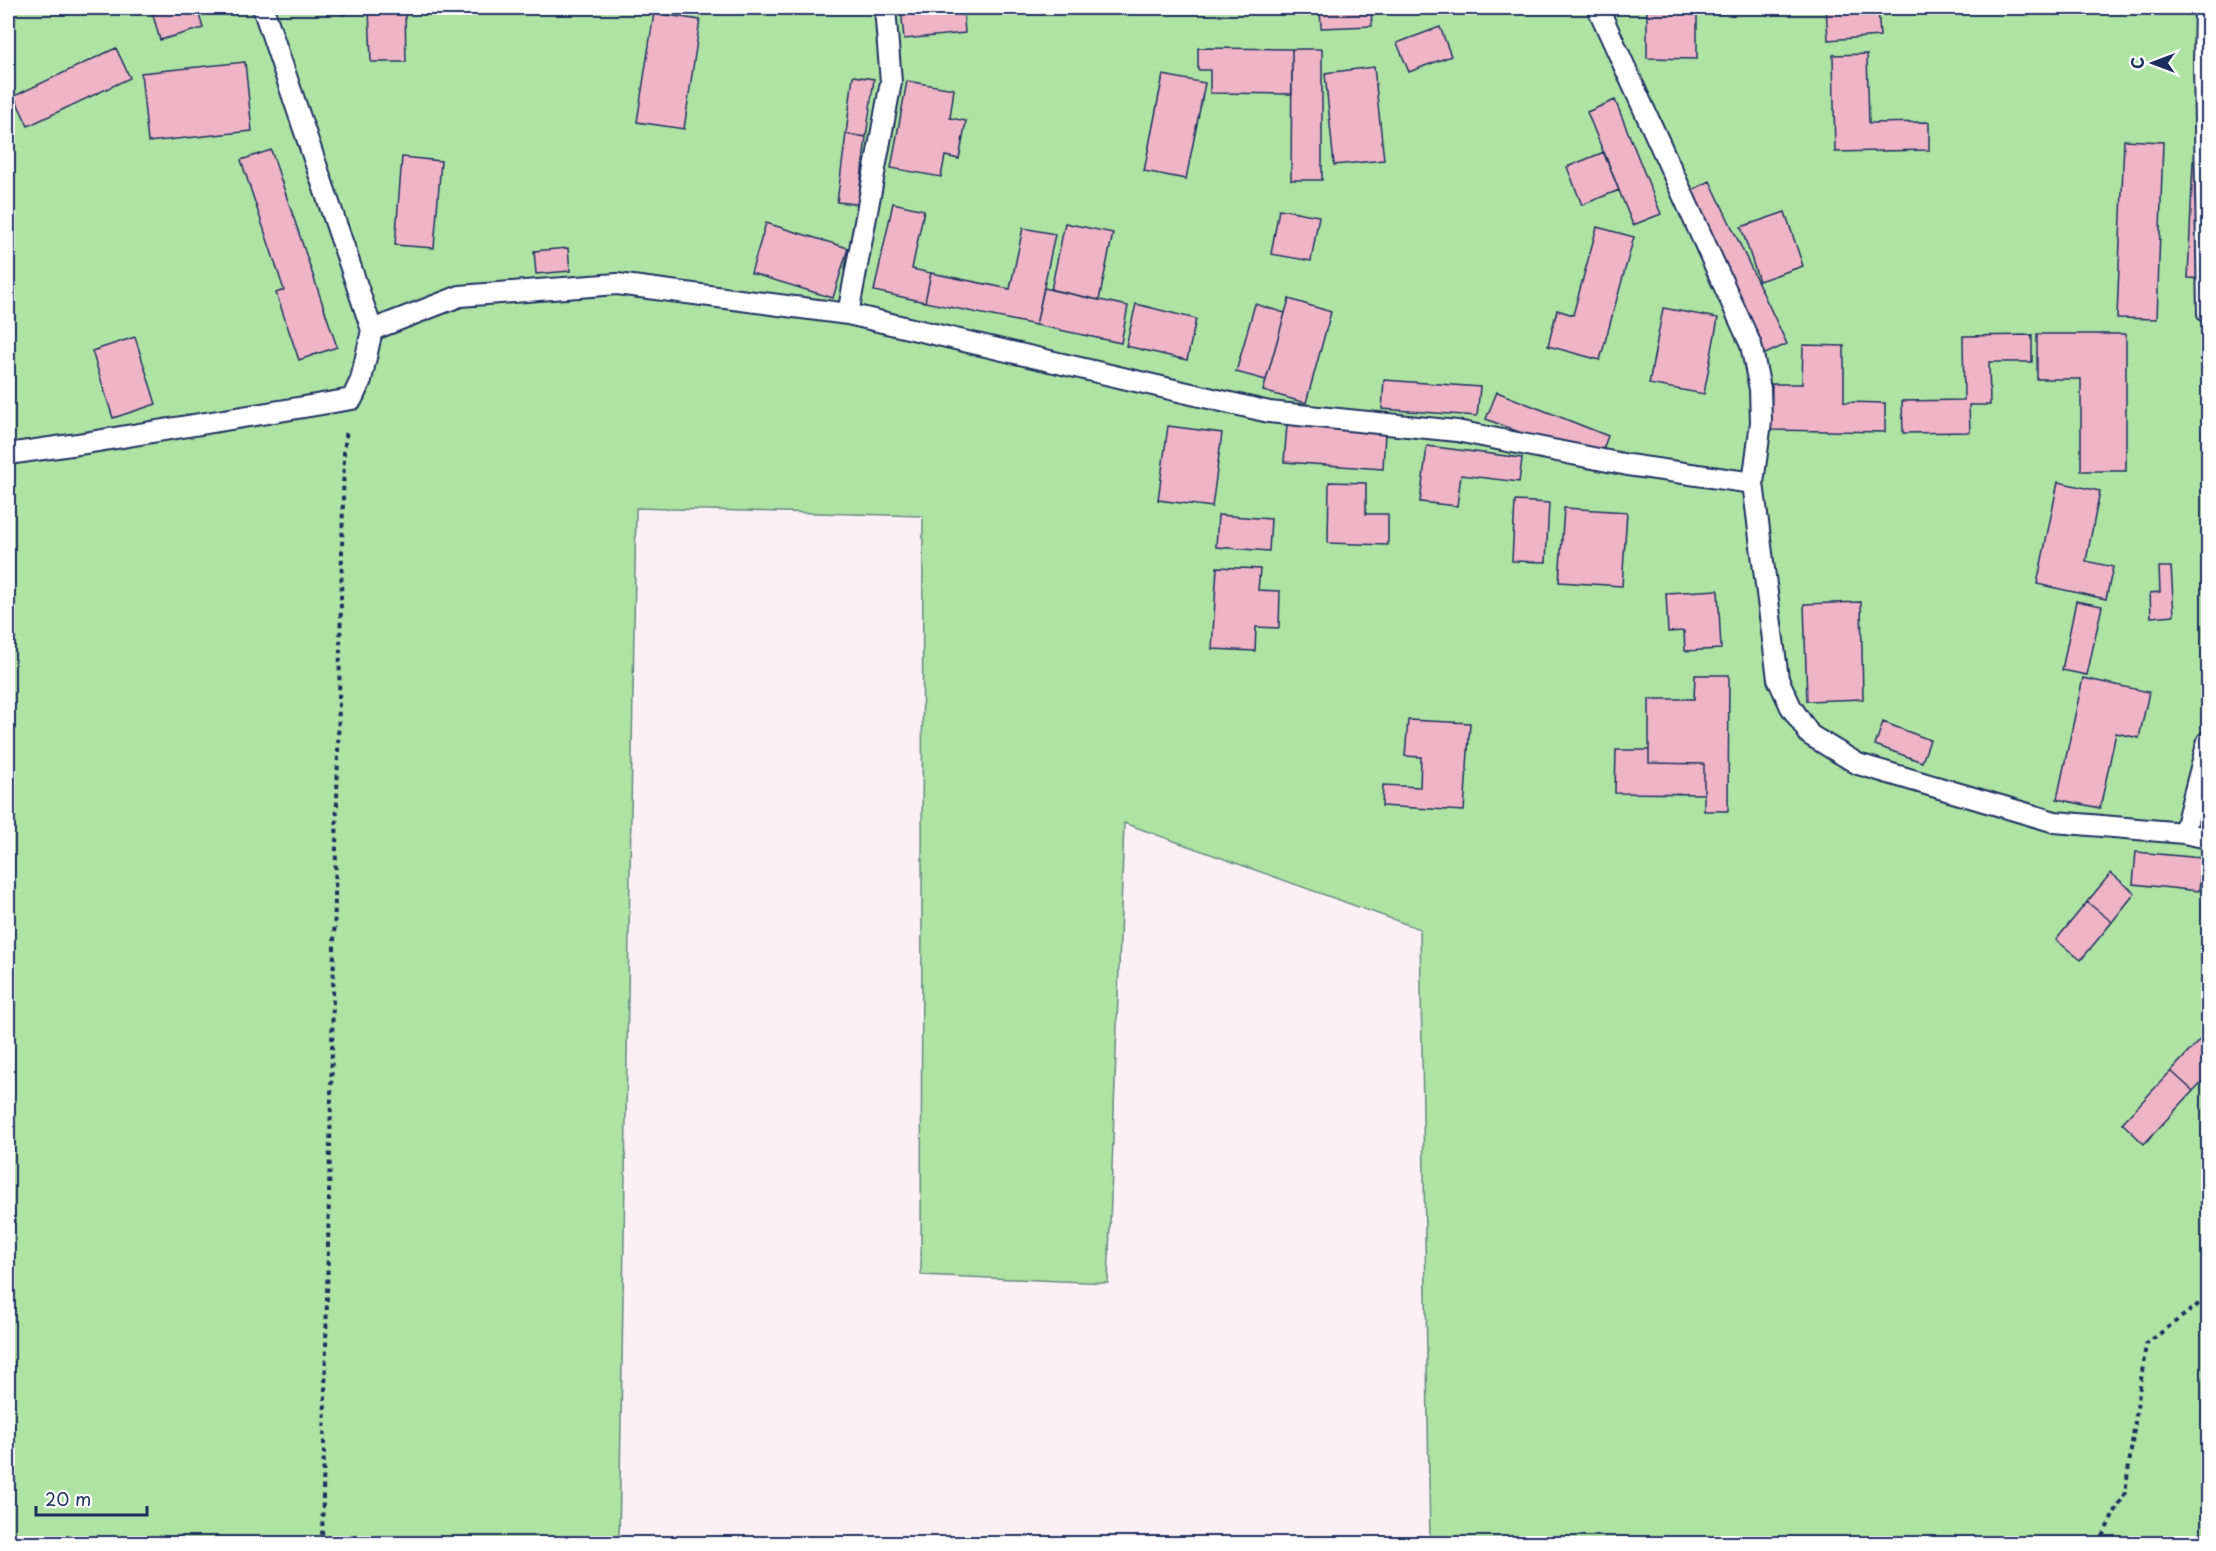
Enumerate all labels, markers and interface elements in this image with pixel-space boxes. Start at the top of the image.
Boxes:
north arrow [2123,33,2183,93]
text: С [2125,57,2149,69]
scale bar [36,1479,147,1517]
text: 20 m [45,1485,91,1512]

